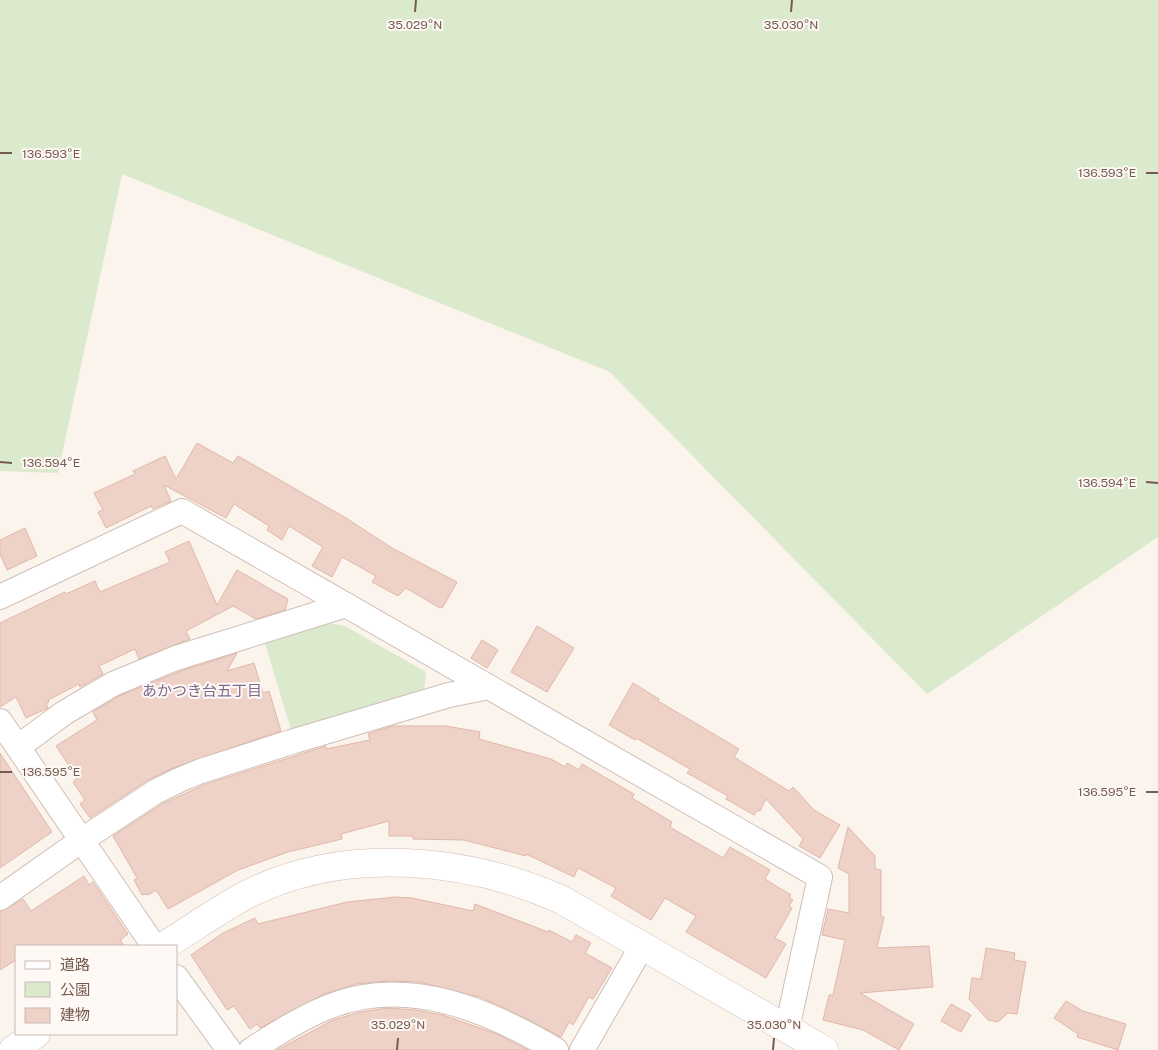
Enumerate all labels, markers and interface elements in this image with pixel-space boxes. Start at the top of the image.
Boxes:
text: 35.029°N [388,18,442,32]
text: 35.030°N [764,18,818,32]
text: 136.593°E [22,147,80,161]
text: 136.593°E [1078,166,1136,180]
text: 136.594°E [22,456,80,470]
text: 136.594°E [1078,476,1136,490]
district label: あかつき台五丁目 [142,682,262,699]
text: 136.595°E [22,765,80,779]
text: 136.595°E [1078,785,1136,799]
legend [15,945,178,1035]
text: 道路 [60,956,90,973]
text: 公園 [60,981,90,998]
text: 建物 [60,1006,90,1023]
text: 35.029°N [371,1018,425,1032]
text: 35.030°N [747,1018,801,1032]

